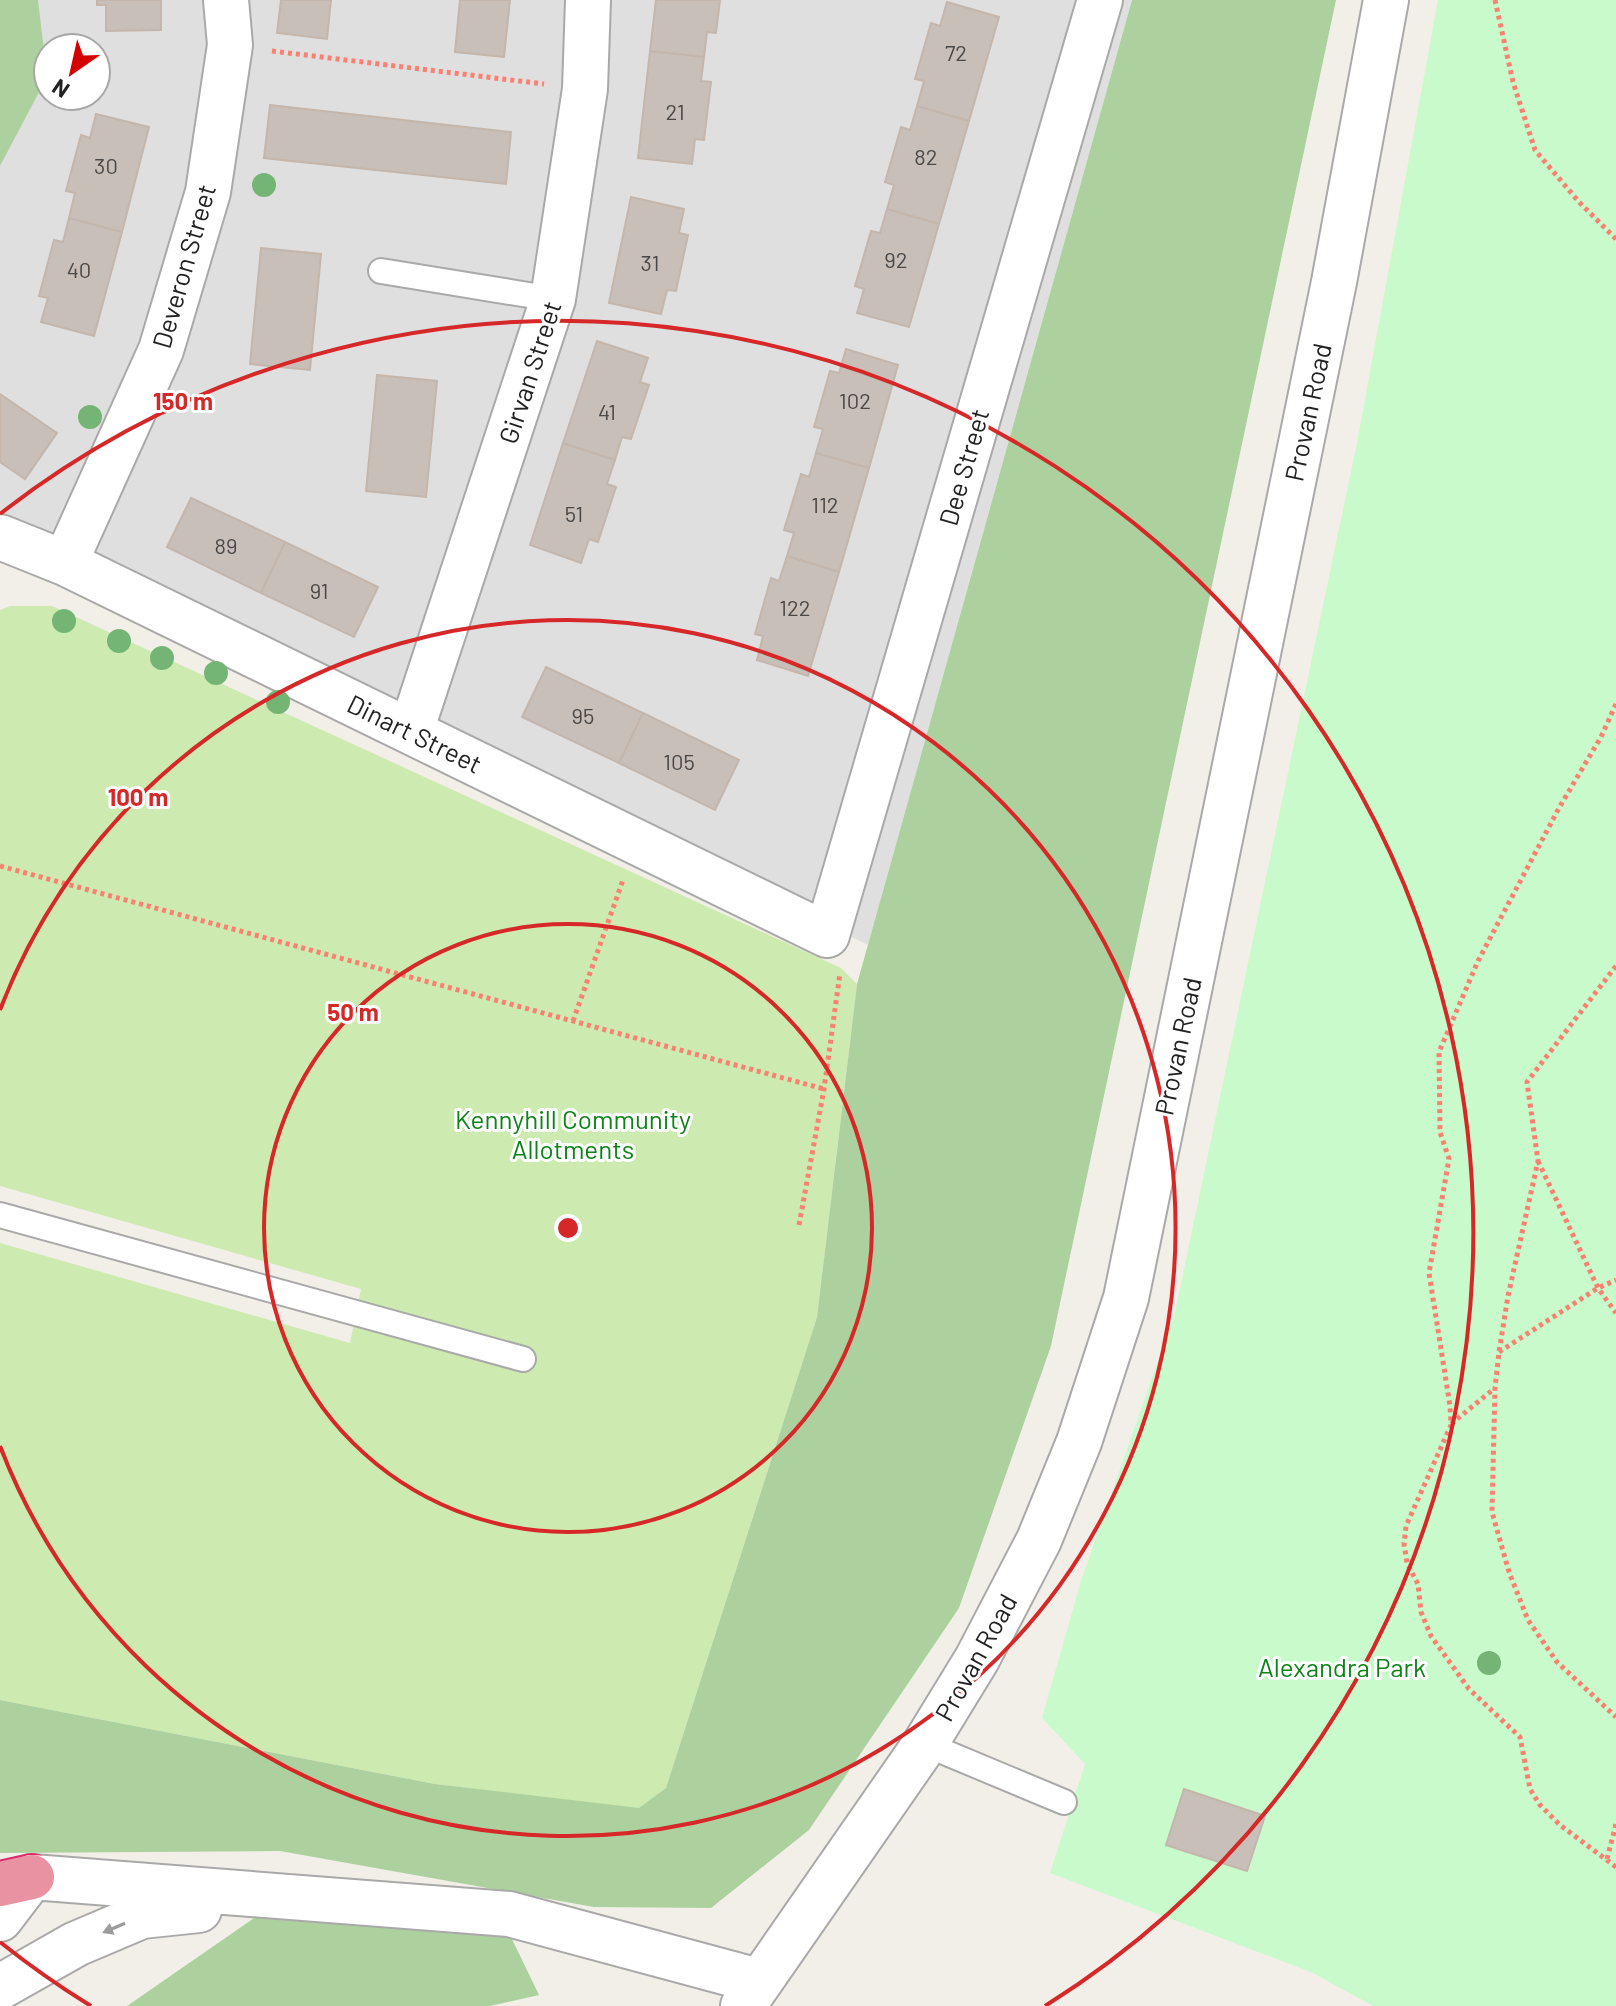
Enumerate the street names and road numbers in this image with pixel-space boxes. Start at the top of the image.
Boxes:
street label: Deveron Street [145,180,221,352]
street label: Girvan Street [491,297,567,447]
street label: Provan Road [1277,340,1337,484]
street label: Dee Street [932,405,994,529]
street label: Dinart Street [343,687,487,779]
street label: Provan Road [1147,974,1207,1118]
street label: Provan Road [927,1588,1023,1726]

